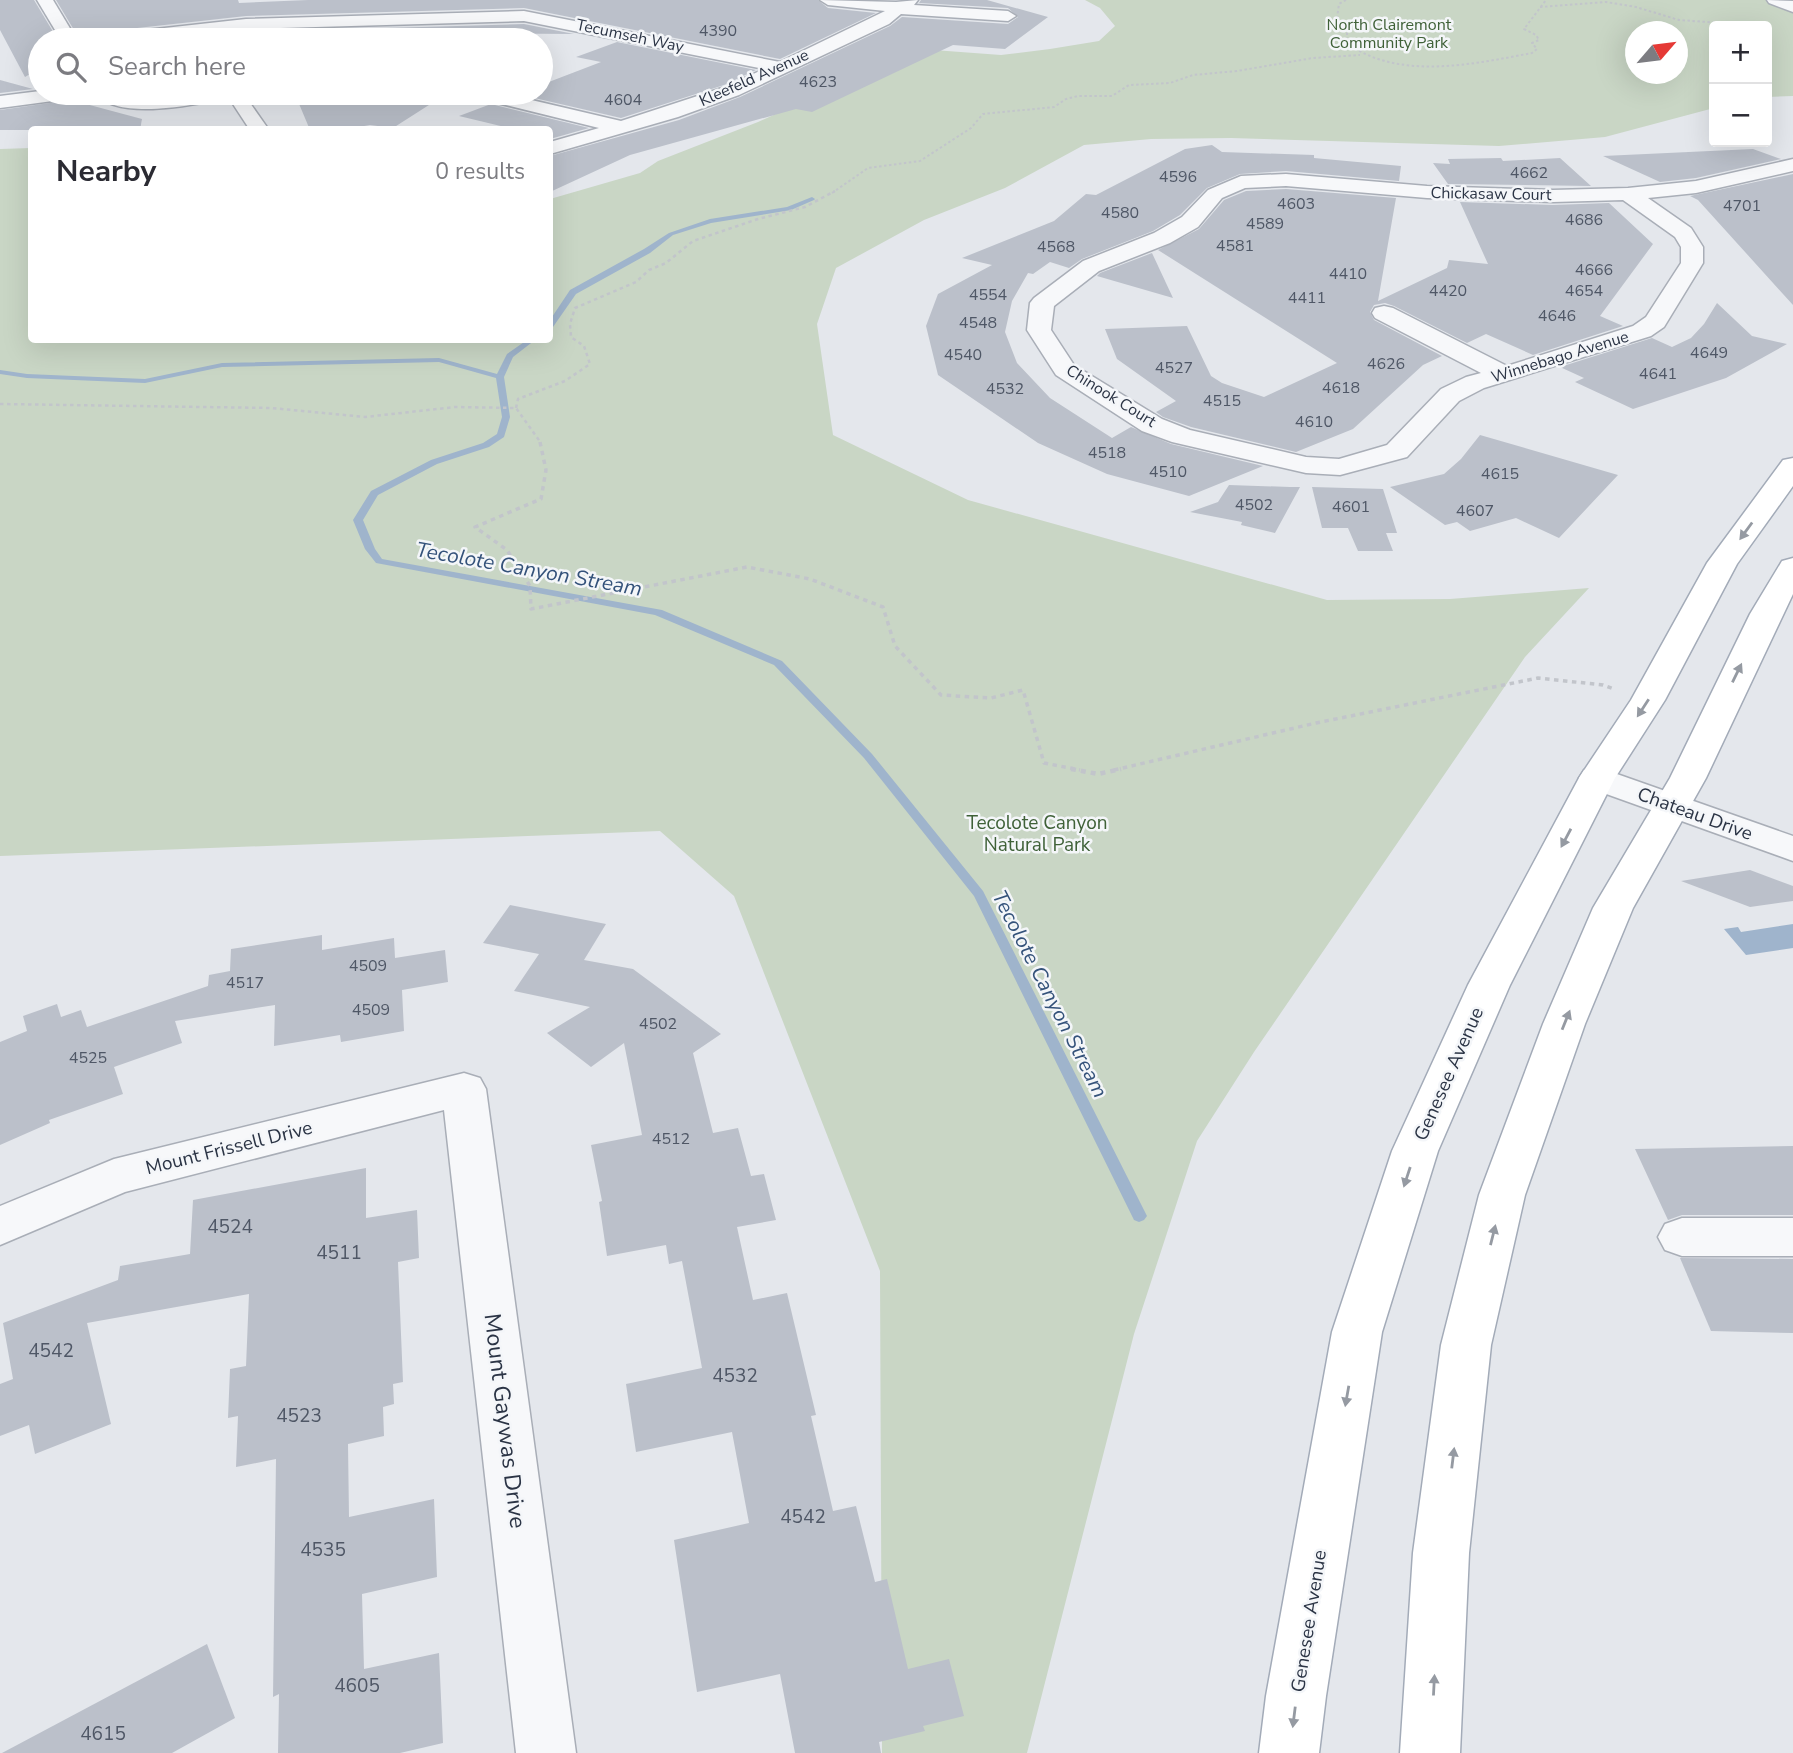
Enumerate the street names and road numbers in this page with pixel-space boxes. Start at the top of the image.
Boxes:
street label: Tecumseh Way [574,14,687,58]
street label: Kleefeld Avenue [696,44,812,112]
street label: Chickasaw Court [1430,182,1552,206]
street label: Winnebago Avenue [1489,326,1631,388]
street label: Chinook Court [1062,360,1161,433]
street label: Chateau Drive [1634,781,1756,847]
street label: Genesee Avenue [1408,1003,1490,1145]
street label: Mount Frissell Drive [143,1115,315,1181]
street label: Mount Gaywas Drive [476,1312,534,1530]
street label: Genesee Avenue [1285,1548,1333,1694]

